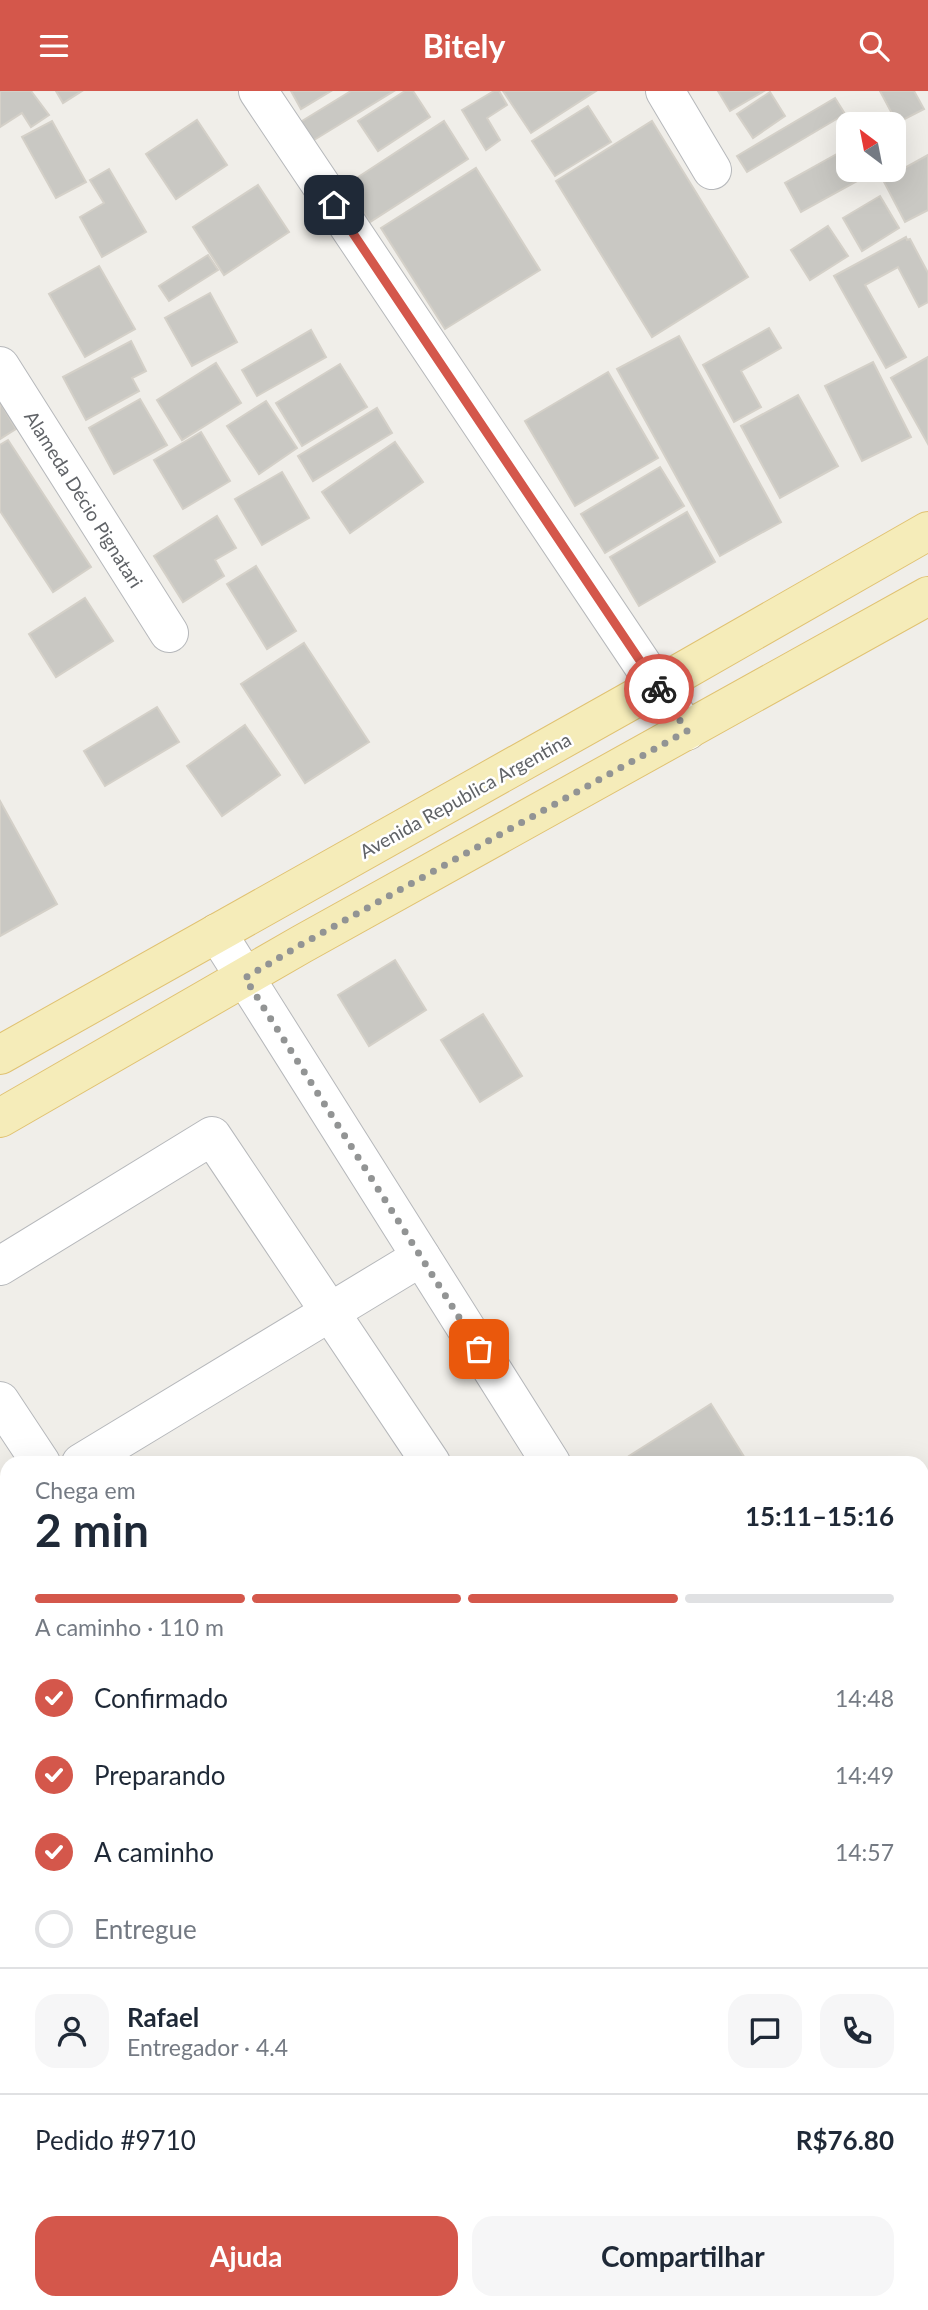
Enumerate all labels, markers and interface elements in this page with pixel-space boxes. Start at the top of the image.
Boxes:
text: Bitely [423,26,505,65]
icon: menu [35,27,73,65]
icon: search [855,27,893,65]
north arrow [836,112,906,182]
map controls [836,112,906,182]
pin [304,175,364,235]
icon: home [315,186,353,224]
street label: Alameda Décio Pignatari [20,406,148,592]
courier [624,654,694,724]
icon: bike [640,670,678,708]
street label: Avenida Republica Argentina [355,727,575,863]
pin [449,1319,509,1379]
icon: bag [460,1330,498,1368]
text: Chega em [35,1476,136,1504]
text: 15:11–15:16 [745,1500,894,1532]
text: 2 min [35,1502,149,1557]
text: A caminho · 110 m [35,1613,224,1641]
icon: check [35,1679,73,1717]
text: Confirmado [94,1682,228,1714]
text: 14:48 [835,1684,894,1712]
icon: check [35,1756,73,1794]
text: Preparando [94,1759,226,1791]
text: 14:49 [835,1761,894,1789]
icon: check [35,1833,73,1871]
text: A caminho [94,1836,214,1868]
text: 14:57 [835,1838,894,1866]
text: Entregue [94,1913,197,1945]
button: person [35,1994,109,2068]
button: chat [728,1994,802,2068]
button: phone [820,1994,894,2068]
text: Rafael [127,2001,199,2033]
text: Entregador · 4.4 [127,2033,288,2061]
text: Pedido #9710 [35,2124,196,2156]
text: R$76.80 [796,2124,894,2156]
button: Ajuda [35,2216,458,2296]
button: Compartilhar [472,2216,894,2296]

